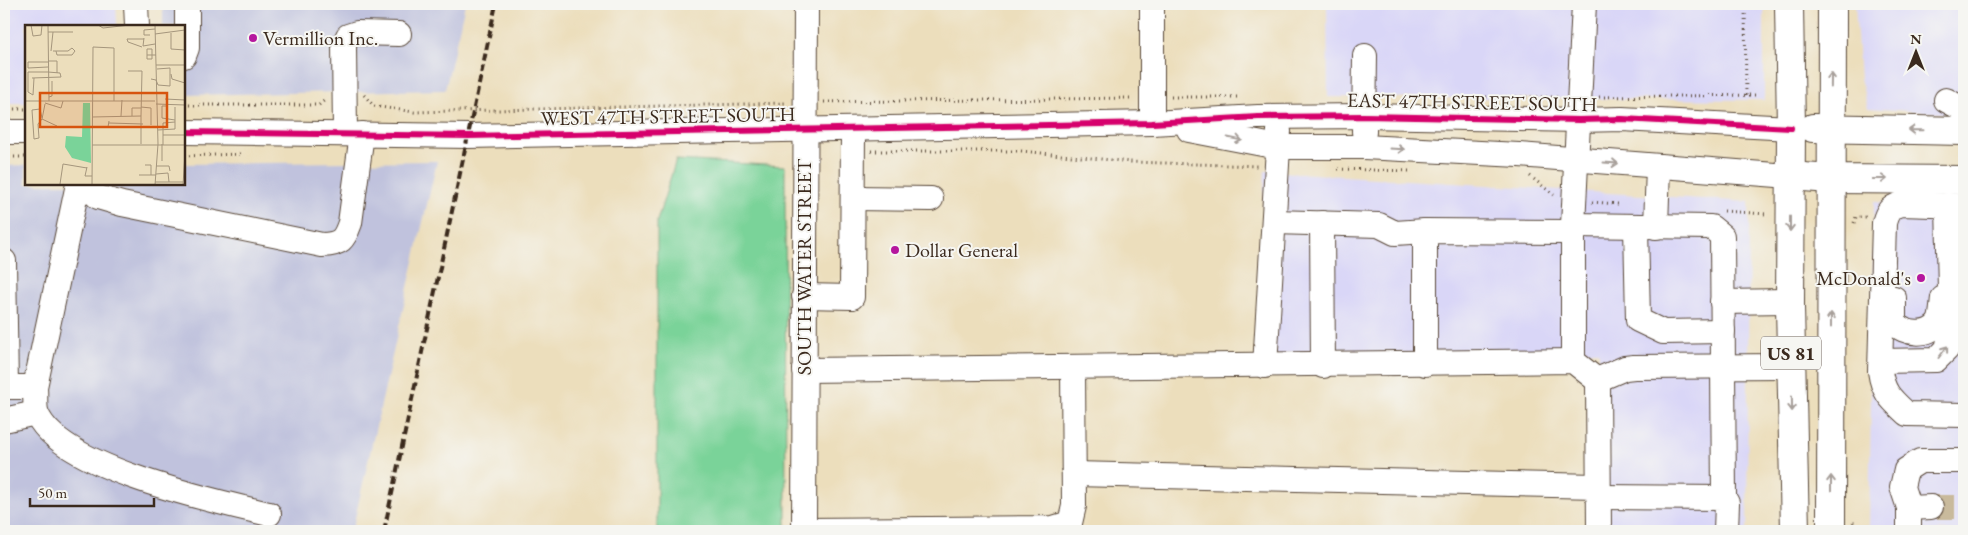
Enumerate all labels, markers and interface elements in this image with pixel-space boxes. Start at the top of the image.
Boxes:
inset map [25,25,185,185]
place label: Vermillion Inc. [263,25,378,51]
north arrow [1890,28,1940,78]
text: N [1910,30,1922,48]
marker: Vermillion Inc. [247,32,259,44]
one-way arrow [1826,72,1836,88]
street label: EAST 47TH STREET SOUTH [1347,87,1597,117]
street label: WEST 47TH STREET SOUTH [540,101,796,131]
one-way arrow [1908,125,1924,135]
one-way arrow [1226,135,1242,144]
one-way arrow [1388,145,1404,154]
street label: SOUTH WATER STREET [791,158,817,375]
one-way arrow [1603,158,1619,167]
one-way arrow [1872,174,1888,184]
one-way arrow [1785,216,1795,232]
place label: Dollar General [905,237,1018,263]
marker: Dollar General [889,244,901,256]
place label: McDonald's [1816,265,1911,291]
marker: McDonald's [1915,272,1927,284]
one-way arrow [1826,312,1836,328]
road number: US 81 [1761,336,1821,369]
one-way arrow [1937,345,1948,358]
one-way arrow [1787,396,1797,412]
scale bar [30,475,154,507]
one-way arrow [1826,475,1835,491]
text: 50 m [38,483,67,502]

